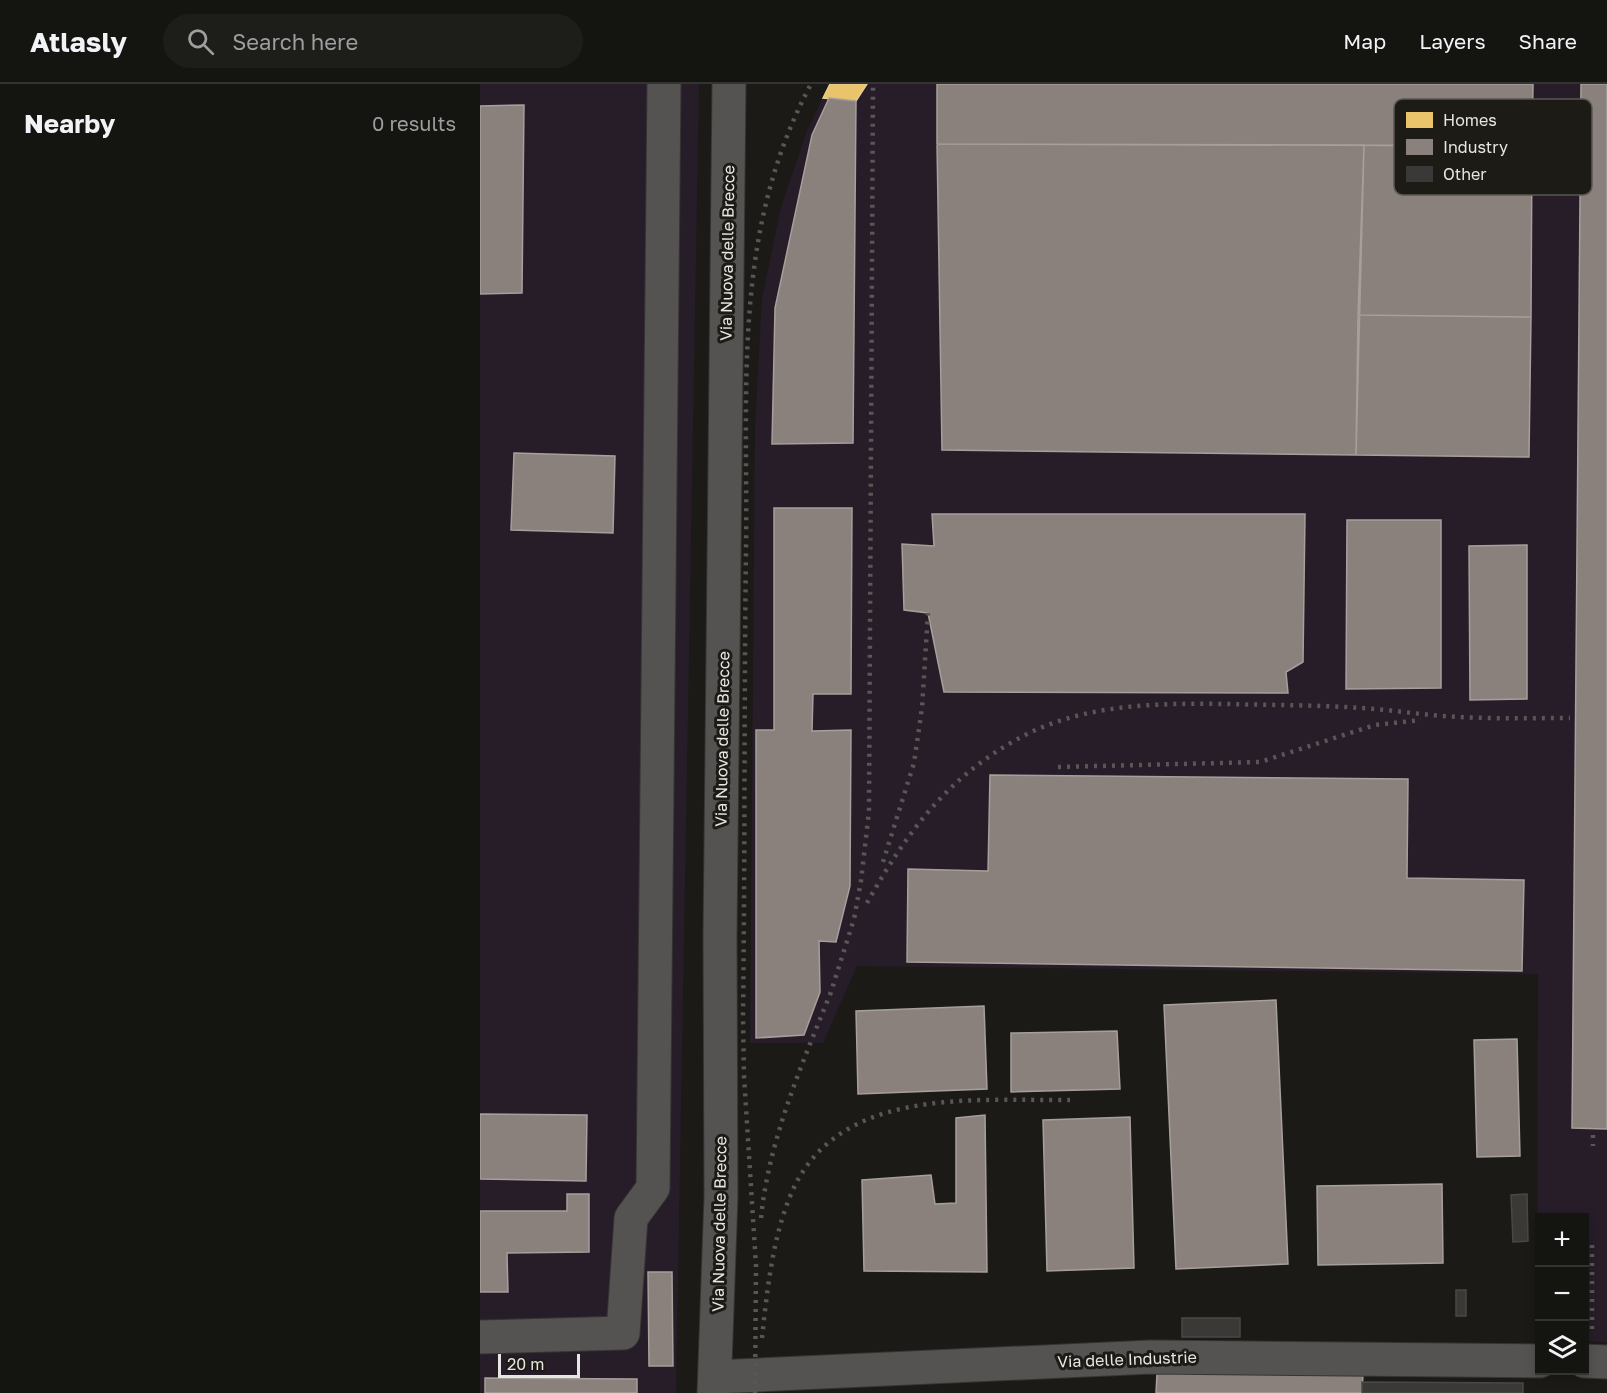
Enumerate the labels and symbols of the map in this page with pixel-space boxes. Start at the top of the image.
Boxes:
legend [1394,99,1592,195]
text: Homes [1443,110,1497,130]
text: Industry [1443,137,1508,157]
text: Other [1443,164,1487,184]
street label: Via Nuova delle Brecce [715,165,739,341]
street label: Via Nuova delle Brecce [710,651,734,827]
street label: Via Nuova delle Brecce [707,1136,731,1312]
street label: Via delle Industrie [1057,1347,1197,1371]
scale bar [498,1351,580,1378]

